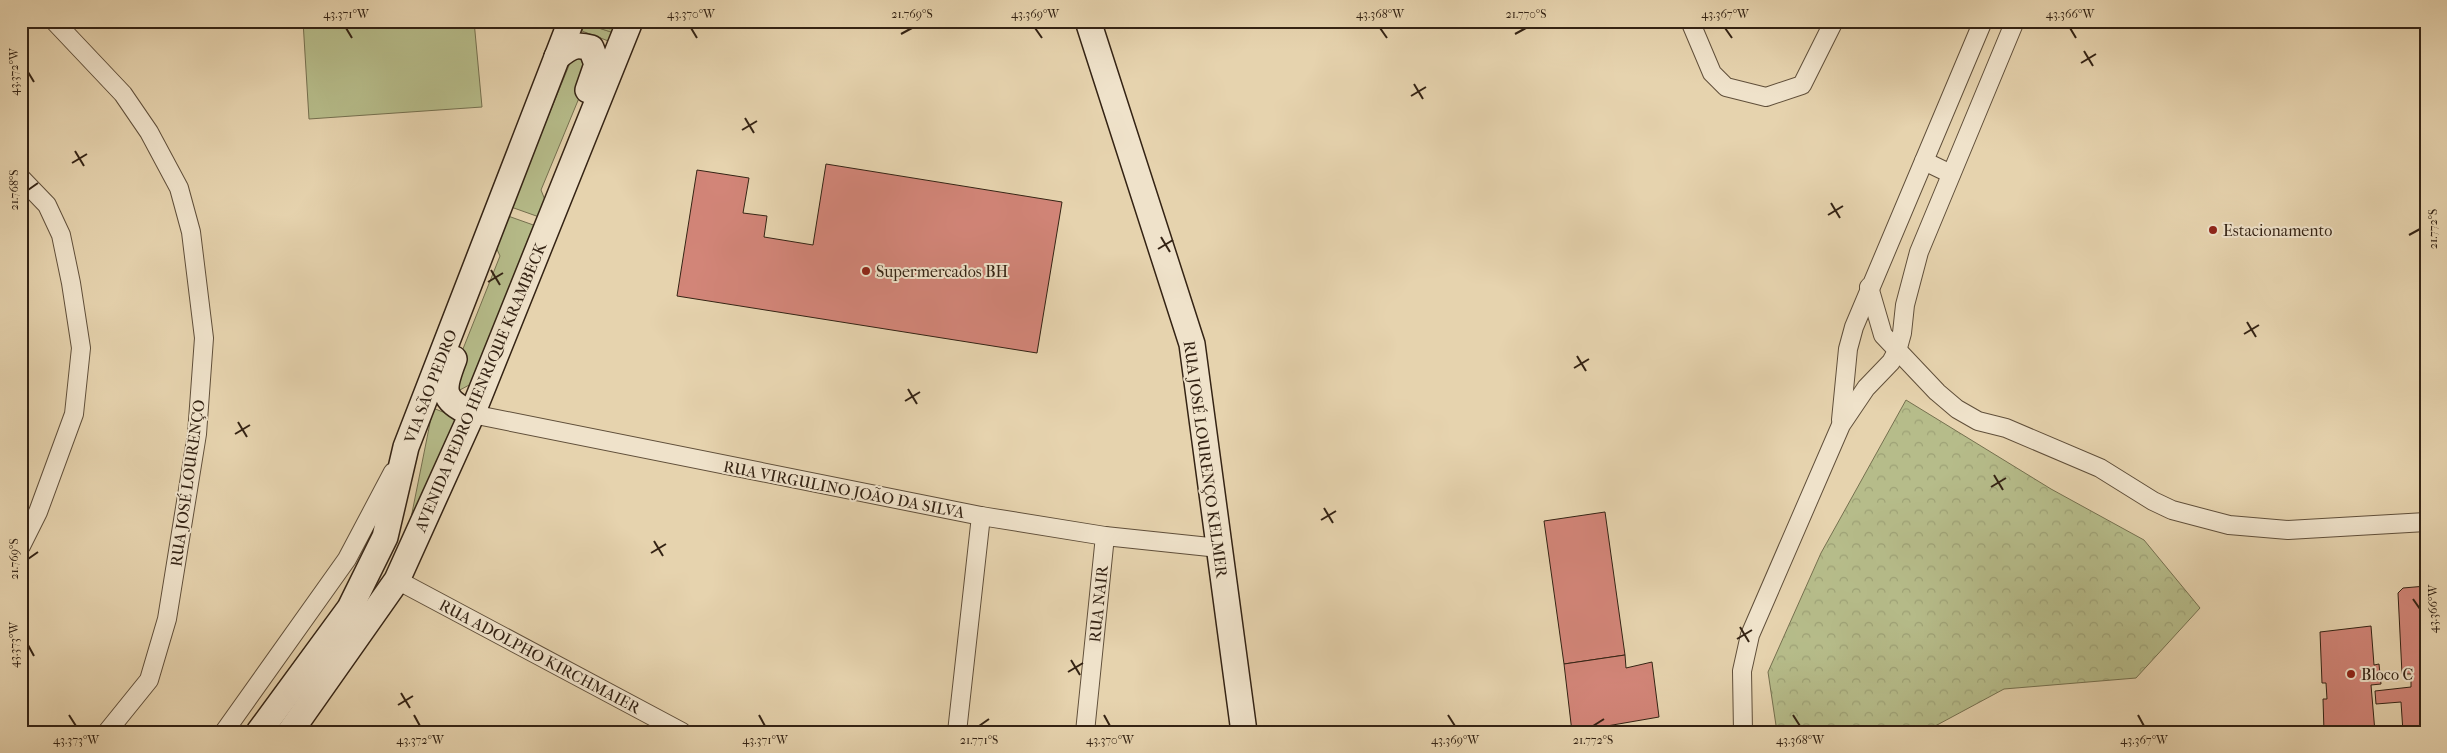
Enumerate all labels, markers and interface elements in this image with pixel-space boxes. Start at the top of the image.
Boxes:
text: 43.371°W [323,7,370,21]
text: 43.370°W [667,7,716,21]
text: 21.769°S [891,7,933,21]
text: 43.369°W [1011,7,1060,21]
text: 43.368°W [1356,7,1405,21]
text: 21.770°S [1506,7,1546,21]
text: 43.367°W [1701,7,1750,21]
text: 43.366°W [2046,7,2095,21]
text: 43.372°W [7,47,21,96]
text: 21.768°S [7,170,21,211]
text: 21.772°S [2426,209,2440,249]
place label: Estacionamento [2223,221,2332,240]
marker: Estacionamento [2207,224,2219,236]
street label: AVENIDA PEDRO HENRIQUE KRAMBECK [410,238,551,536]
place label: Supermercados BH [876,262,1008,281]
marker: Supermercados BH [860,265,872,277]
street label: VIA SÃO PEDRO [400,327,461,447]
street label: RUA JOSÉ LOURENÇO KELMER [1178,339,1233,580]
street label: RUA JOSÉ LOURENÇO [165,398,210,568]
street label: RUA VIRGULINO JOÃO DA SILVA [722,457,967,522]
text: 21.769°S [7,538,21,580]
street label: RUA NAIR [1085,563,1112,644]
text: 43.366°W [2426,584,2440,633]
street label: RUA ADOLPHO KIRCHMAIER [436,595,645,718]
text: 43.373°W [7,621,21,668]
place label: Bloco C [2361,665,2413,684]
marker: Bloco C [2345,668,2357,680]
text: 43.373°W [53,733,100,747]
text: 43.372°W [396,733,445,747]
text: 43.371°W [742,733,789,747]
text: 21.771°S [960,733,998,747]
text: 43.370°W [1086,733,1135,747]
text: 43.369°W [1431,733,1480,747]
text: 21.772°S [1573,733,1613,747]
text: 43.368°W [1776,733,1825,747]
text: 43.367°W [2120,733,2169,747]

